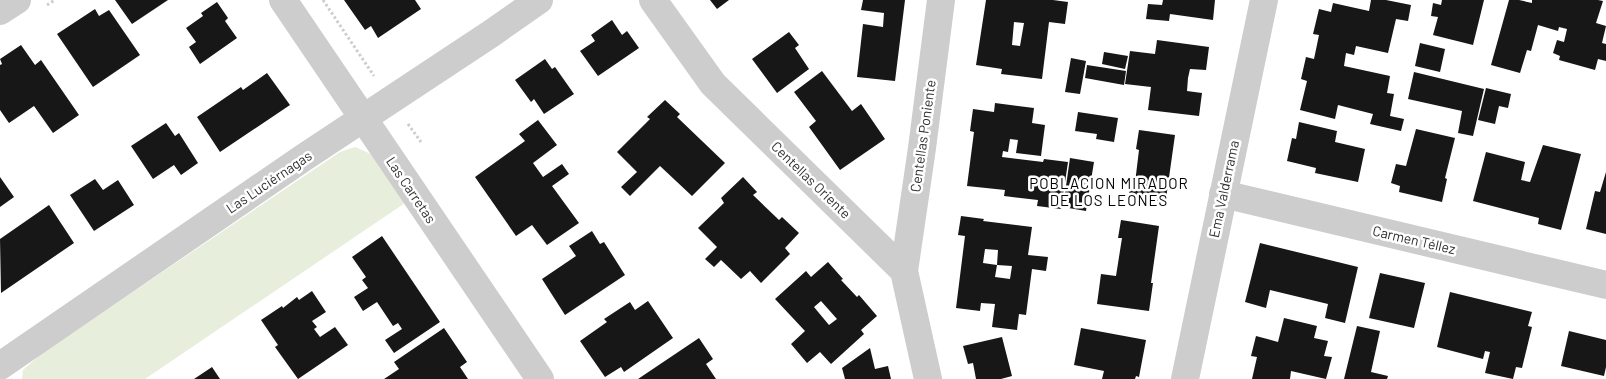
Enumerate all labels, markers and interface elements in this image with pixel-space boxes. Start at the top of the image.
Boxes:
street label: Centellas Poniente [906,79,939,193]
street label: Centellas Oriente [768,138,855,222]
street label: Ema Valderrama [1205,139,1242,239]
street label: Las Luciérnagas [223,147,315,216]
street label: Las Carretas [383,153,440,226]
district label: POBLACION MIRADOR DE LOS LEONES [1029,174,1189,209]
street label: Carmen Téllez [1371,222,1457,257]

